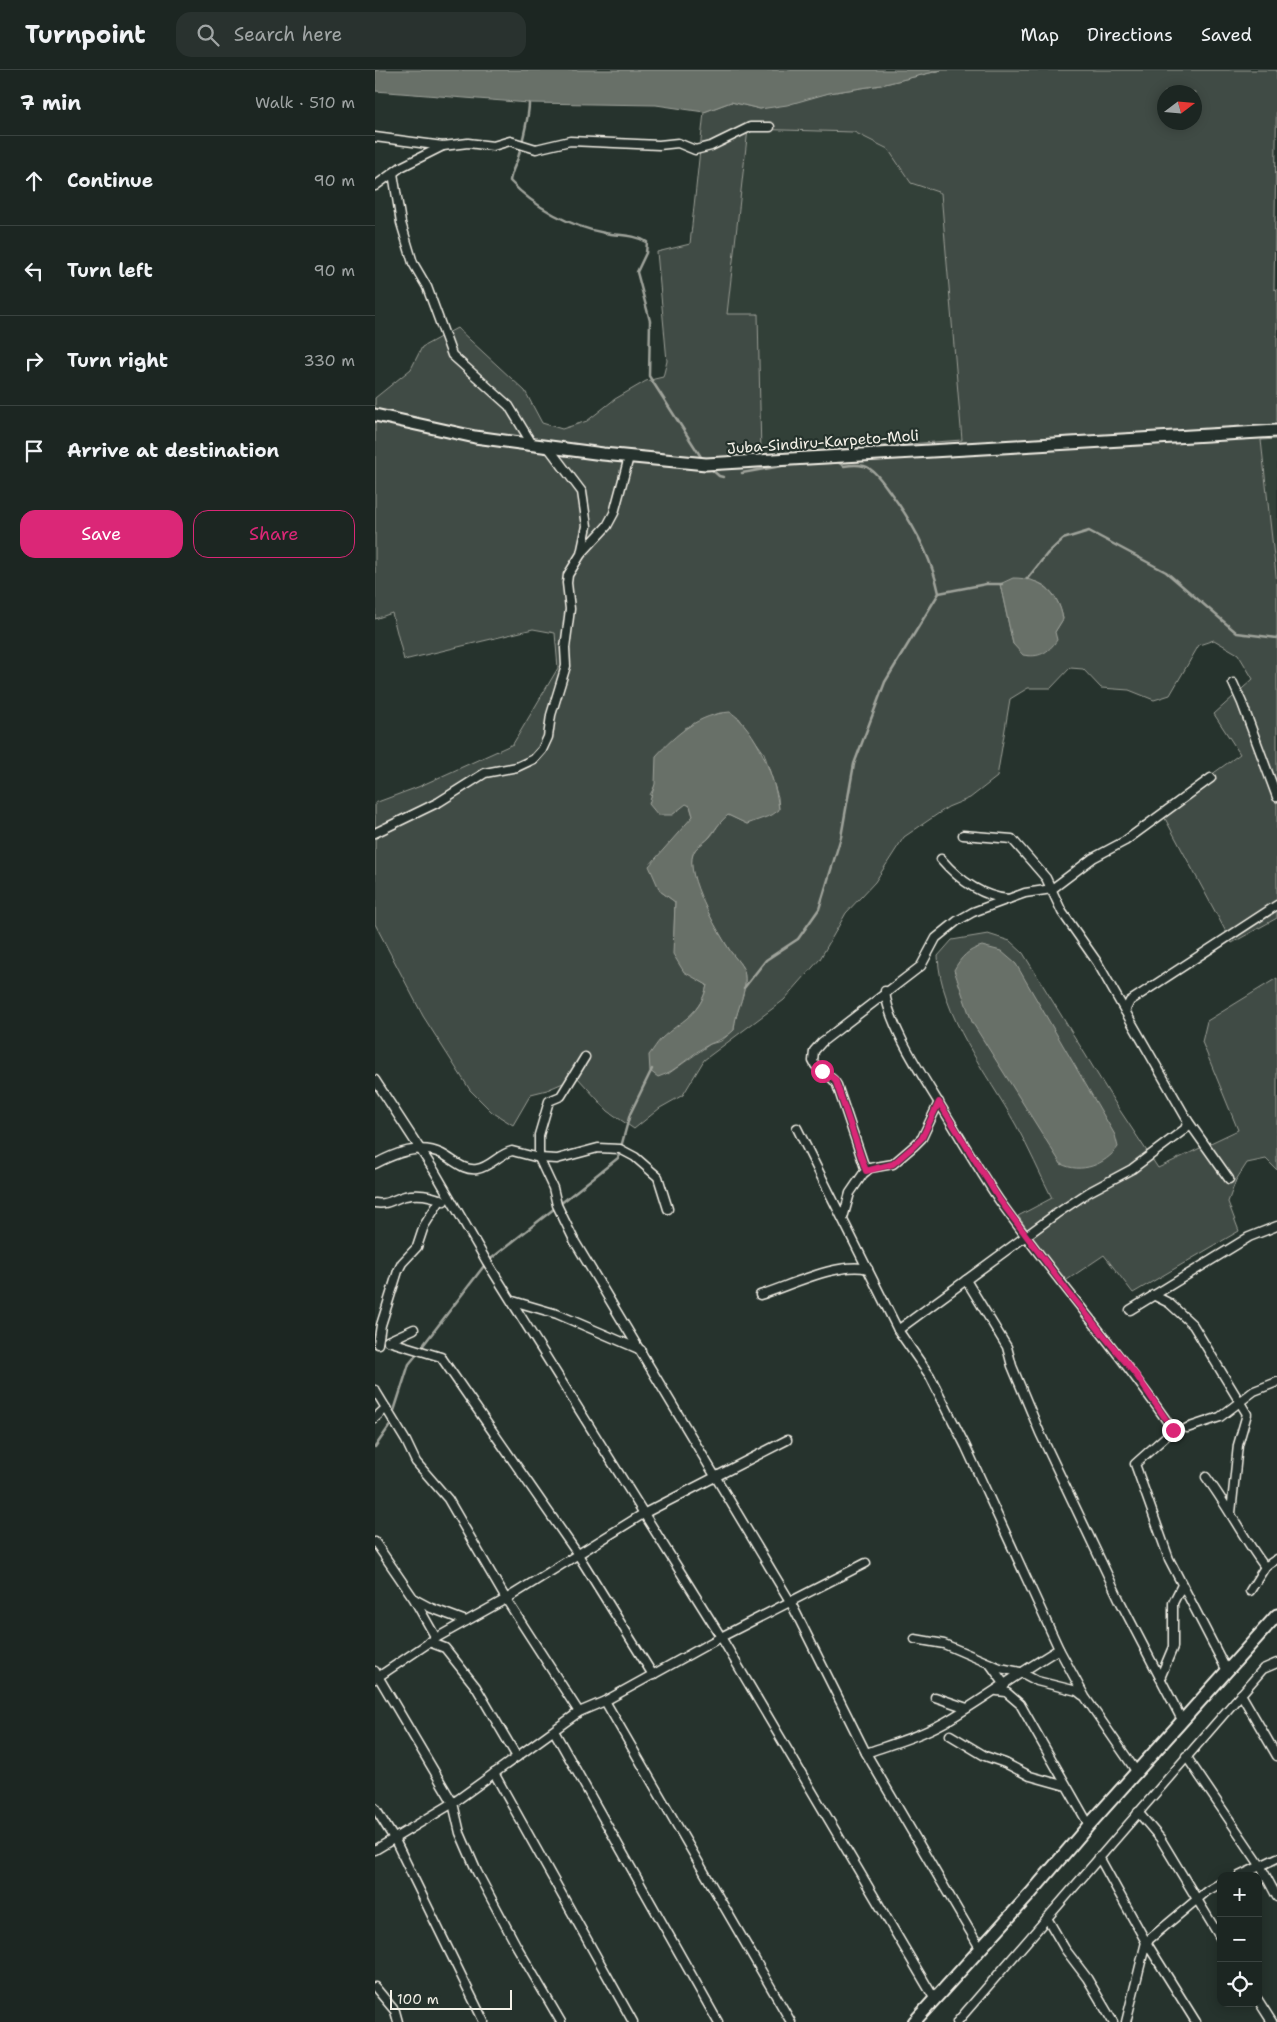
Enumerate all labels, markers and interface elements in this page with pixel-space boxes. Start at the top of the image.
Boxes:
search box [176,12,526,57]
text: Turnpoint [25,19,146,51]
icon: search [194,21,222,49]
text: Search here [234,22,342,47]
text: Map [1021,23,1059,47]
text: Directions [1087,23,1173,47]
text: Saved [1201,23,1252,47]
north arrow [1157,85,1202,130]
text: 7 min [20,89,81,117]
text: Walk · 510 m [255,92,355,113]
icon: ahead [20,167,48,195]
text: Continue [67,168,153,193]
text: 90 m [314,170,355,191]
icon: left [20,257,48,285]
text: Turn left [67,258,153,283]
text: 90 m [314,260,355,281]
icon: right [20,347,48,375]
text: Turn right [67,348,168,373]
text: 330 m [303,350,355,371]
street label: Juba-Sindiru-Karpeto-Moli [726,425,920,459]
icon: arrive [20,437,48,465]
text: Arrive at destination [67,438,279,463]
button: Save [20,510,183,558]
button: Share [193,510,355,558]
route start [811,1060,834,1083]
route end [1162,1419,1185,1442]
map controls [1217,1872,1262,2007]
button: + [1217,1872,1262,1917]
button: − [1217,1917,1262,1962]
button: locate [1217,1962,1262,2007]
scale bar [390,1987,513,2010]
text: 100 m [397,1990,439,2008]

